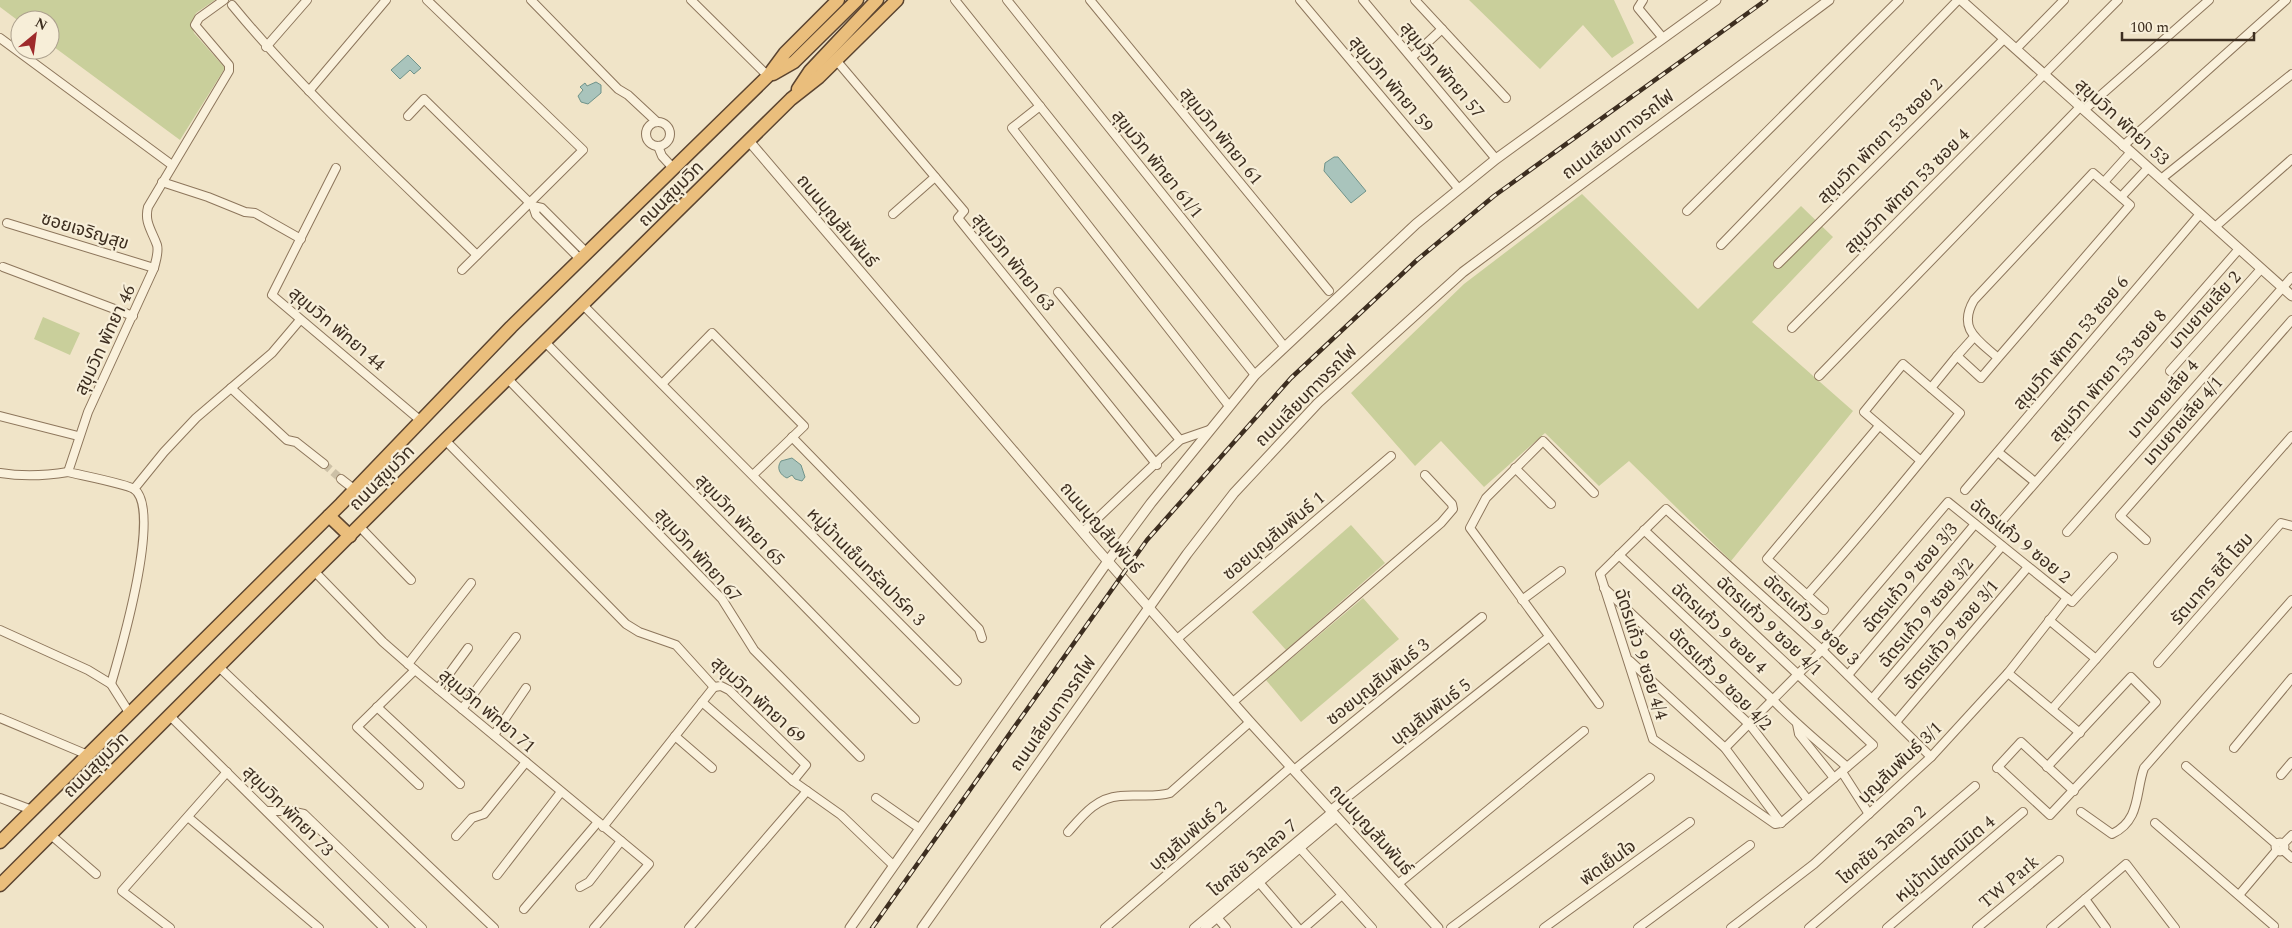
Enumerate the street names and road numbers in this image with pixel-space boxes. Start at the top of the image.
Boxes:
street label: สุขุมวิท พัทยา 57 [1393,16,1491,124]
street label: สุขุมวิท พัทยา 59 [1342,30,1440,138]
street label: สุขุมวิท พัทยา 53 ซอย 2 [1811,72,1949,210]
street label: สุขุมวิท พัทยา 53 [2069,72,2175,172]
street label: สุขุมวิท พัทยา 61 [1173,81,1269,191]
street label: ถนนเลียบทางรถไฟ [1556,84,1680,186]
street label: สุขุมวิท พัทยา 61/1 [1105,104,1209,224]
street label: สุขุมวิท พัทยา 53 ซอย 4 [1838,122,1976,260]
street label: ถนนสุขุมวิท [632,155,710,233]
street label: ถนนบุญสัมพันธ์ [790,168,884,274]
street label: ซอยเจริญสุข [38,205,132,257]
street label: สุขุมวิท พัทยา 63 [965,207,1061,317]
street label: มาบยายเลีย 2 [2162,265,2248,355]
street label: สุขุมวิท พัทยา 53 ซอย 6 [2006,270,2136,416]
street label: สุขุมวิท พัทยา 46 [68,280,142,400]
street label: สุขุมวิท พัทยา 44 [283,280,391,378]
street label: สุขุมวิท พัทยา 53 ซอย 8 [2043,304,2173,448]
street label: ถนนเลียบทางรถไฟ [1249,339,1363,453]
street label: มาบยายเลีย 4 [2121,353,2205,445]
street label: มาบยายเลีย 4/1 [2136,370,2230,472]
street label: ถนนสุขุมวิท [343,439,421,517]
street label: สุขุมวิท พัทยา 65 [689,468,791,572]
street label: ถนนบุญสัมพันธ์ [1053,476,1149,580]
street label: ซอยบุญสัมพันธ์ 1 [1217,485,1331,587]
street label: ฉัตรแก้ว 9 ซอย 2 [1964,492,2076,590]
street label: หมู่บ้านเซ็นทรัลปาร์ค 3 [800,501,932,633]
street label: สุขุมวิท พัทยา 67 [648,502,748,608]
street label: ฉัตรแก้ว 9 ซอย 3/3 [1856,517,1964,639]
street label: รัตนากร ซิตี้ โฮม [2164,527,2260,631]
street label: ฉัตรแก้ว 9 ซอย 3/2 [1872,552,1980,674]
street label: ฉัตรแก้ว 9 ซอย 3 [1757,568,1865,672]
street label: ฉัตรแก้ว 9 ซอย 4/1 [1712,571,1826,681]
street label: ฉัตรแก้ว 9 ซอย 3/1 [1897,574,2005,696]
street label: ฉัตรแก้ว 9 ซอย 4 [1666,578,1772,678]
street label: ฉัตรแก้ว 9 ซอย 4/4 [1607,585,1675,723]
street label: ฉัตรแก้ว 9 ซอย 4/2 [1662,621,1778,737]
street label: ซอยบุญสัมพันธ์ 3 [1320,632,1436,732]
street label: สุขุมวิท พัทยา 69 [705,650,811,750]
street label: ถนนเลียบทางรถไฟ [1003,651,1103,777]
street label: สุขุมวิท พัทยา 71 [433,662,541,760]
street label: บุญสัมพันธ์ 5 [1385,672,1477,752]
street label: บุญสัมพันธ์ 3/1 [1851,715,1949,811]
street label: ถนนสุขุมวิท [57,726,135,804]
street label: สุขุมวิท พัทยา 73 [236,759,340,863]
street label: ถนนบุญสัมพันธ์ [1323,778,1420,882]
street label: บุญสัมพันธ์ 2 [1143,795,1233,877]
street label: โชคชัย วิลเลจ 2 [1832,799,1932,891]
street label: หมู่บ้านโชคนิมิต 4 [1889,809,2001,909]
street label: โชคชัย วิลเลจ 7 [1203,813,1303,903]
street label: พัดเย็นใจ [1574,833,1642,893]
street label: TW Park [1973,849,2045,915]

